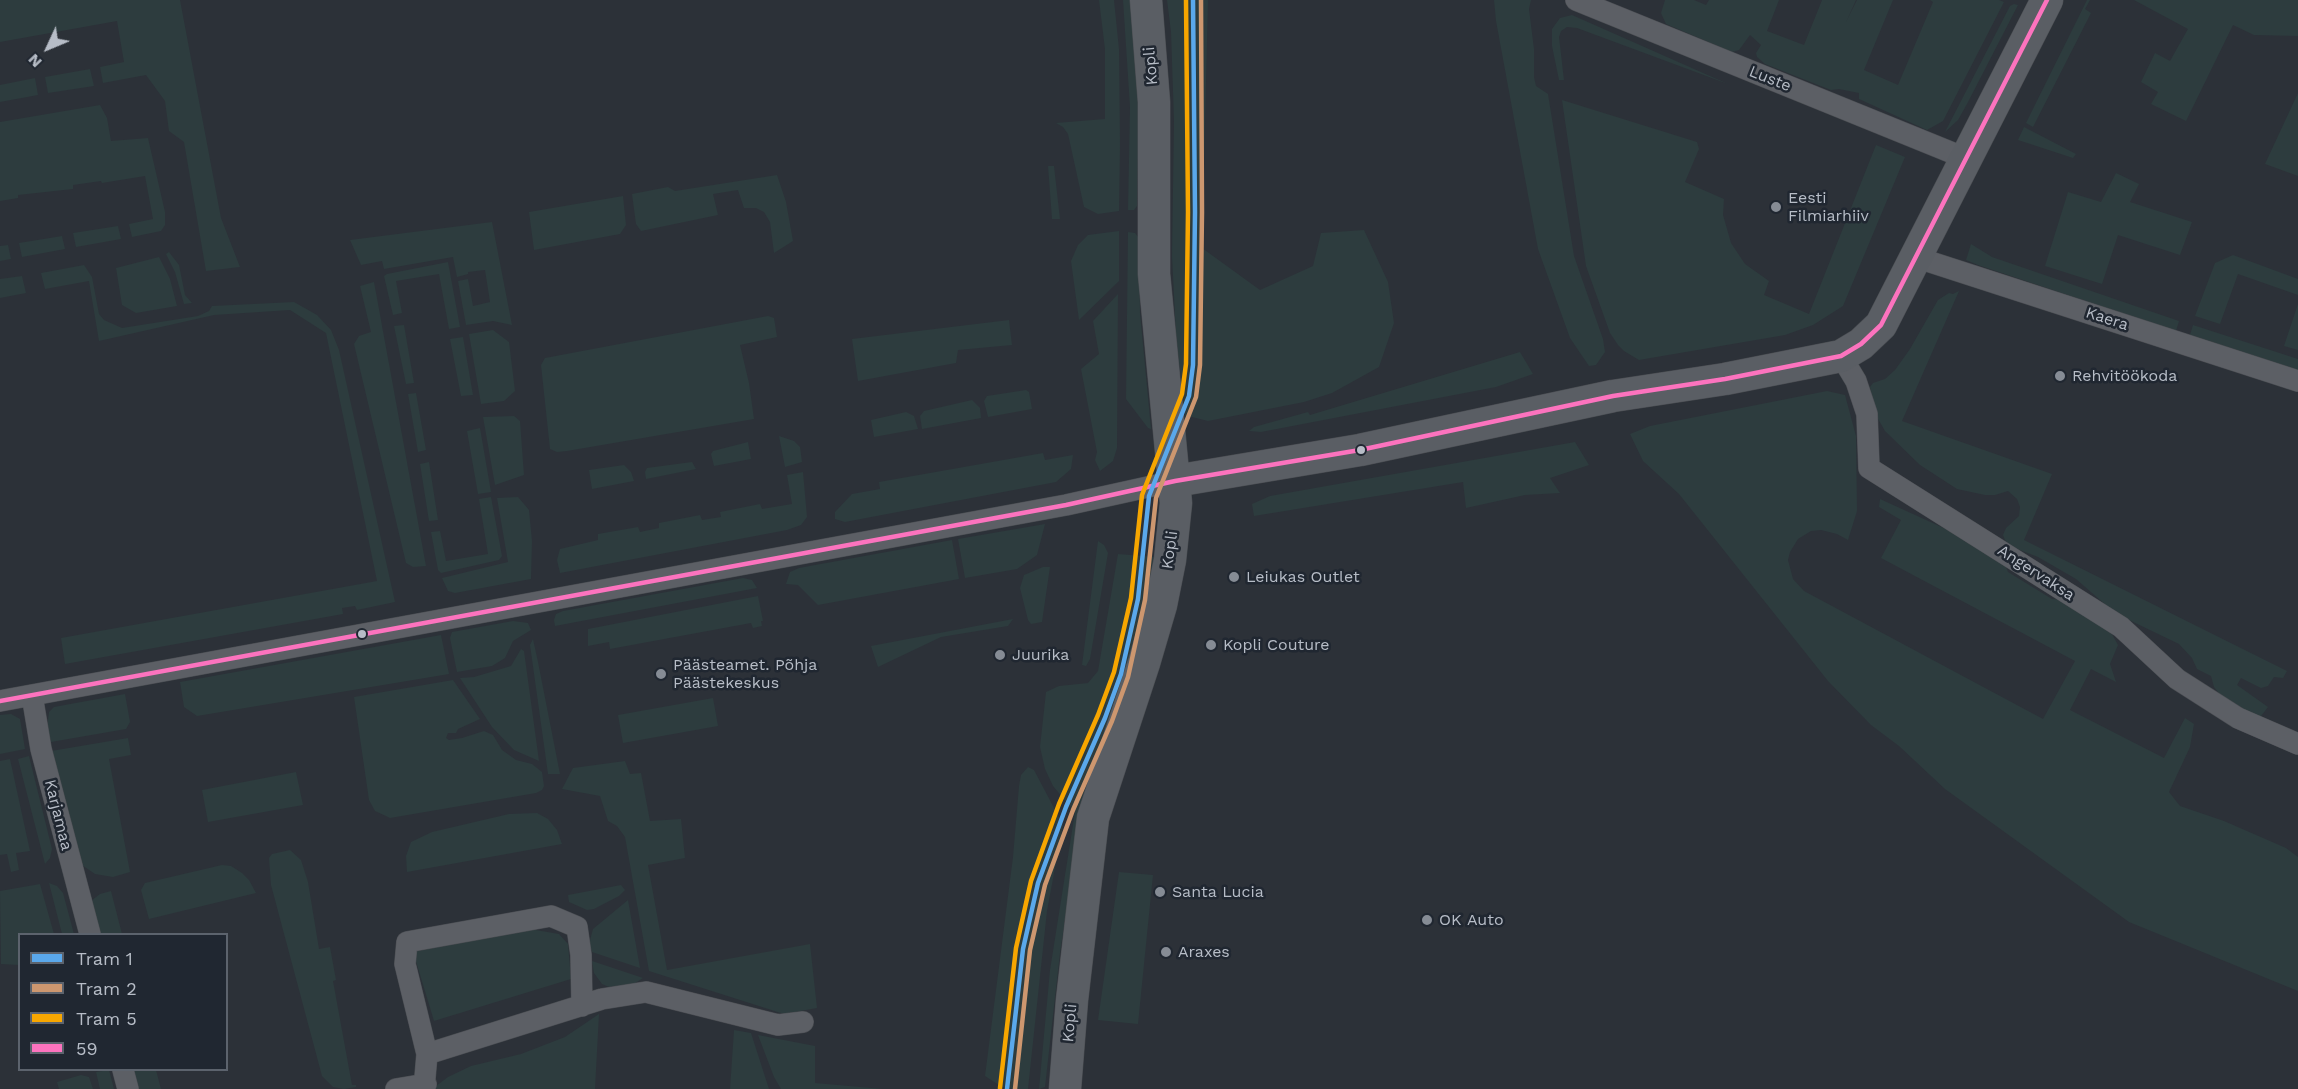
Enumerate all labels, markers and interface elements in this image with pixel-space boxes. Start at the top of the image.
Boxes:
north arrow [18,18,78,78]
street label: Kopli [1140,46,1162,86]
text: N [24,50,46,72]
street label: Luste [1746,62,1794,96]
place label: Eesti Filmiarhiiv [1788,188,1869,226]
marker: Eesti Filmiarhiiv [1769,200,1783,214]
street label: Kaera [2083,303,2131,335]
place label: Rehvitöökoda [2072,366,2177,386]
marker: Rehvitöökoda [2053,369,2067,383]
unlabelled marker [1355,444,1367,456]
street label: Kopli [1158,530,1182,570]
street label: Angervaksa [1994,541,2078,605]
place label: Leiukas Outlet [1246,567,1360,587]
marker: Leiukas Outlet [1227,570,1241,584]
unlabelled marker [356,628,368,640]
place label: Kopli Couture [1223,635,1330,655]
marker: Kopli Couture [1204,638,1218,652]
place label: Juurika [1012,645,1069,665]
marker: Juurika [993,648,1007,662]
place label: Päästeamet. Põhja Päästekeskus [673,655,817,693]
marker: Päästeamet. Põhja Päästekeskus [654,667,668,681]
street label: Karjamaa [40,777,76,853]
place label: Santa Lucia [1172,882,1264,902]
marker: Santa Lucia [1153,885,1167,899]
place label: OK Auto [1439,910,1504,930]
marker: OK Auto [1420,913,1434,927]
legend [18,933,228,1071]
place label: Araxes [1178,942,1230,962]
marker: Araxes [1159,945,1173,959]
text: Tram 1 [76,948,133,969]
text: Tram 2 [76,978,137,999]
street label: Kopli [1059,1003,1081,1043]
text: Tram 5 [76,1008,137,1029]
text: 59 [76,1038,98,1059]

